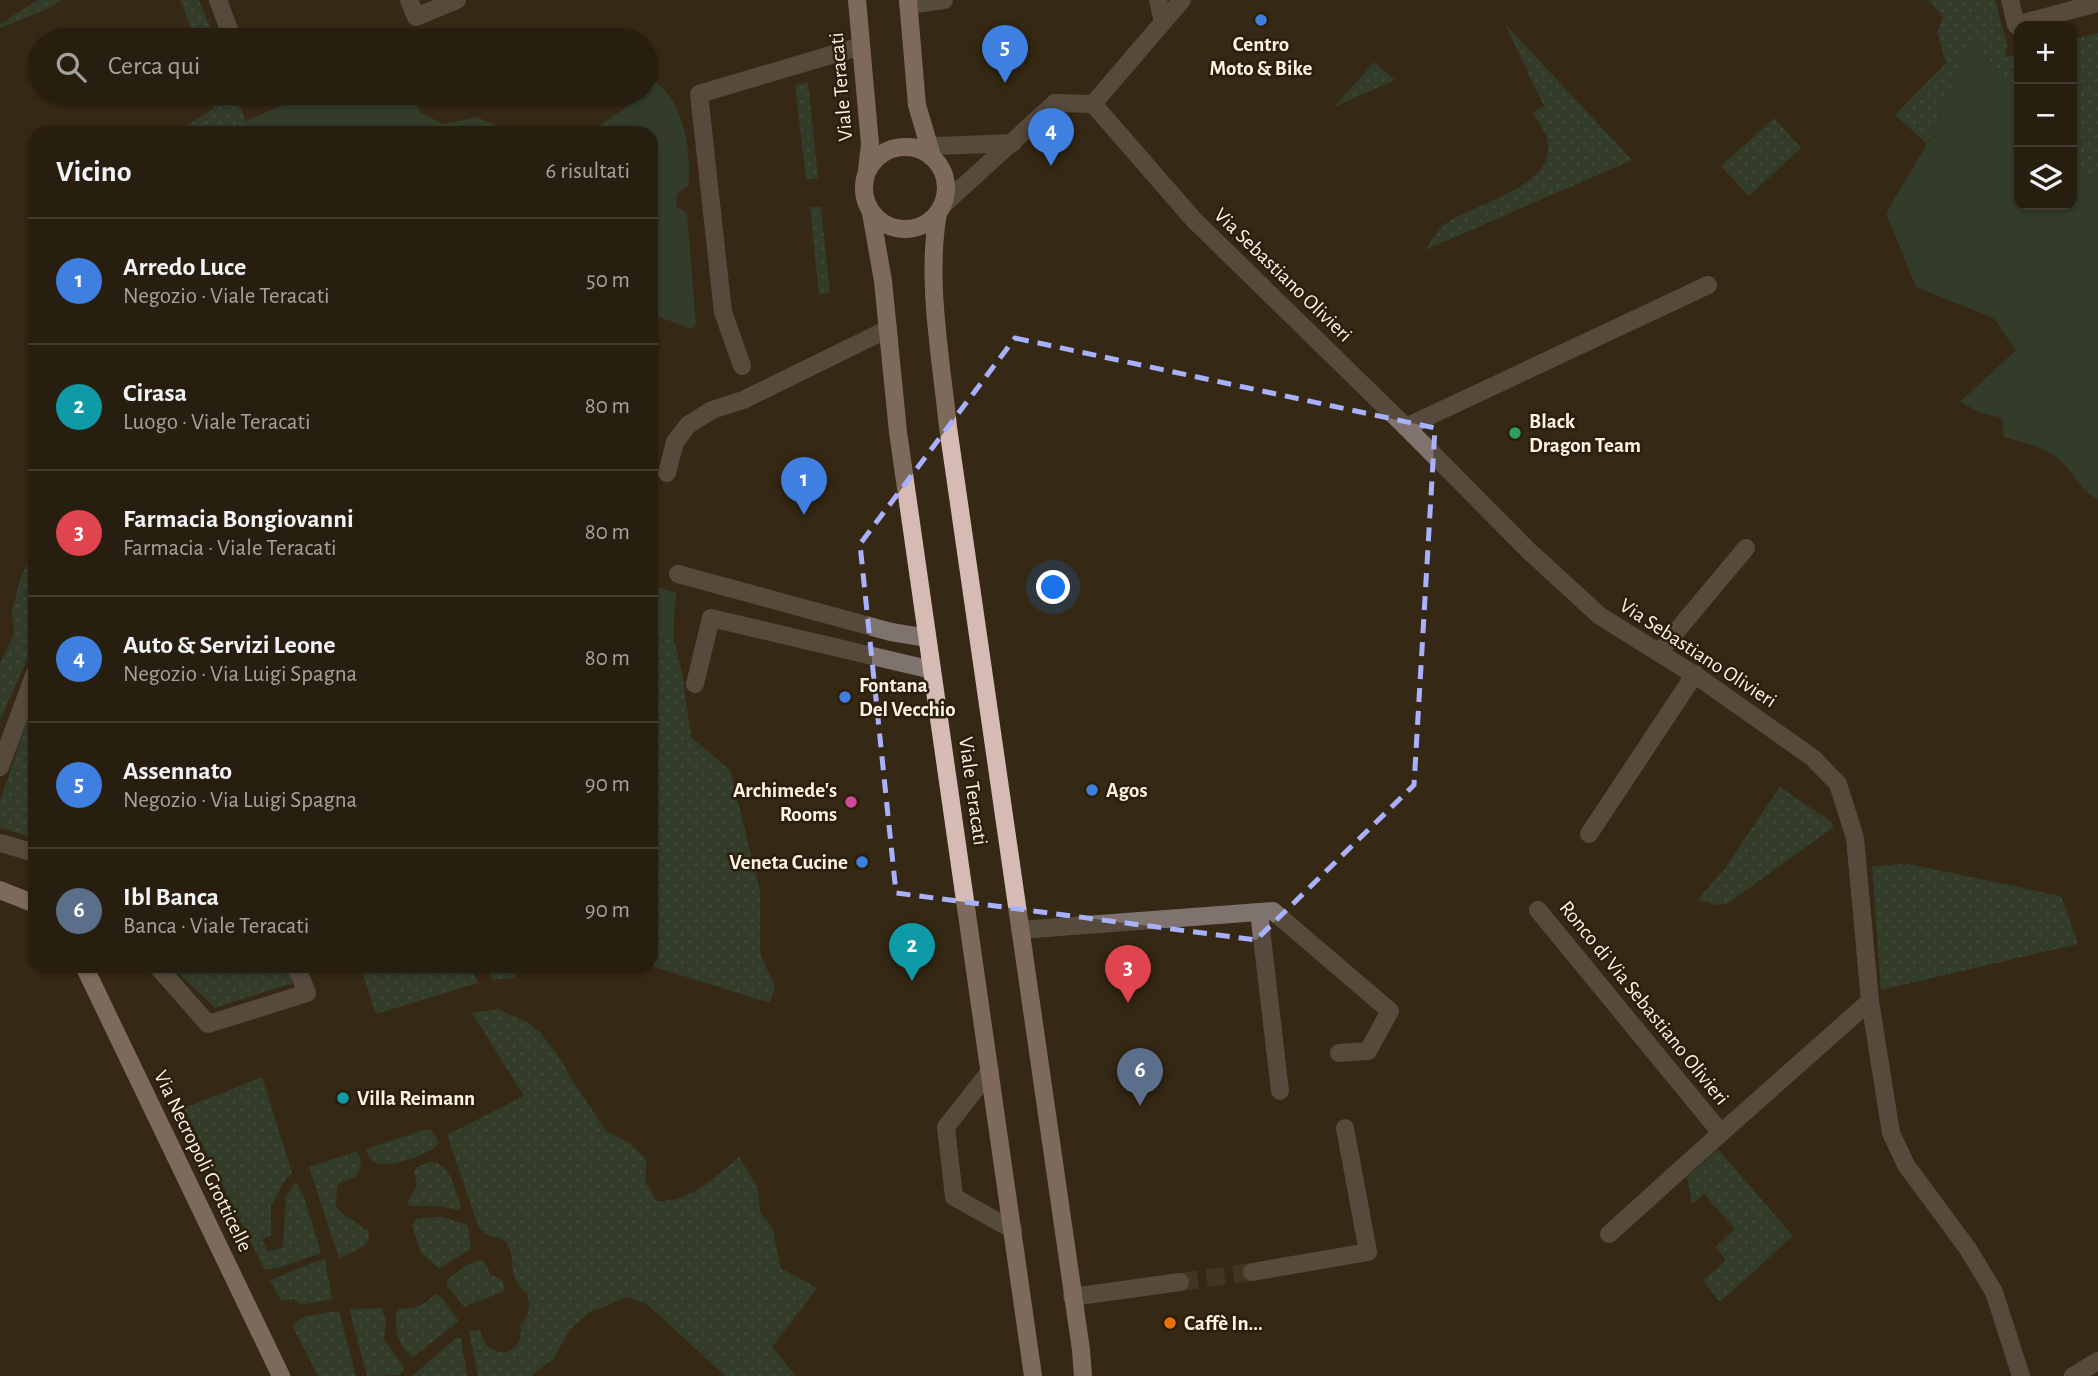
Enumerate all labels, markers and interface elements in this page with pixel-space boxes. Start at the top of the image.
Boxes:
marker: Centro Moto & Bike [1253,12,1269,28]
map controls [2014,21,2077,210]
button: + [2014,21,2077,84]
pin: 5 [982,25,1028,83]
search box [28,28,658,105]
street label: Viale Teracati [826,32,856,142]
place label: Centro Moto & Bike [1210,34,1313,79]
icon: search [52,48,90,86]
text: Cerca qui [108,53,200,79]
button: − [2014,84,2077,147]
pin: 4 [1028,108,1074,166]
button: layers [2014,147,2077,210]
text: Vicino [56,157,132,187]
text: 6 risultati [546,160,630,183]
street label: Via Sebastiano Olivieri [1210,204,1356,346]
text: Arredo Luce [123,254,246,280]
text: 1 [75,269,83,292]
text: 50 m [586,269,630,292]
text: Negozio · Viale Teracati [123,285,330,308]
text: Cirasa [123,380,187,406]
text: 2 [74,395,84,418]
text: 80 m [585,395,630,418]
text: Luogo · Viale Teracati [123,411,310,434]
place label: Black Dragon Team [1529,411,1641,456]
marker: Black Dragon Team [1507,425,1523,441]
pin: 1 [781,457,827,515]
text: Farmacia Bongiovanni [123,506,354,532]
text: 3 [74,521,84,544]
text: 80 m [585,521,630,544]
text: Farmacia · Viale Teracati [123,537,337,560]
your location [1036,570,1070,604]
street label: Via Sebastiano Olivieri [1616,594,1780,712]
text: Auto & Servizi Leone [123,632,336,658]
text: 4 [73,647,85,670]
text: 80 m [585,647,630,670]
text: Negozio · Via Luigi Spagna [123,663,357,686]
place label: Fontana Del Vecchio [859,675,956,720]
marker: Fontana Del Vecchio [837,689,853,705]
street label: Viale Teracati [955,735,991,847]
text: Assennato [123,758,232,784]
text: 5 [74,773,84,796]
text: 90 m [585,773,630,796]
place label: Archimede's Rooms [733,780,837,825]
place label: Agos [1106,780,1147,801]
marker: Agos [1084,782,1100,798]
text: Negozio · Via Luigi Spagna [123,789,357,812]
marker: Archimede's Rooms [843,794,859,810]
place label: Veneta Cucine [729,852,848,873]
marker: Veneta Cucine [854,854,870,870]
text: Ibl Banca [123,884,219,910]
street label: Ronco di Via Sebastiano Olivieri [1555,897,1733,1109]
text: 6 [73,899,85,922]
text: 90 m [585,899,630,922]
text: Banca · Viale Teracati [123,915,309,938]
pin: 2 [889,923,935,981]
pin: 3 [1105,945,1151,1003]
pin: 6 [1117,1048,1163,1106]
street label: Via Necropoli Grotticelle [150,1067,256,1255]
place label: Villa Reimann [357,1088,475,1109]
marker: Villa Reimann [335,1090,351,1106]
place label: Caffè In... [1184,1313,1263,1334]
marker: Caffè In... [1162,1315,1178,1331]

